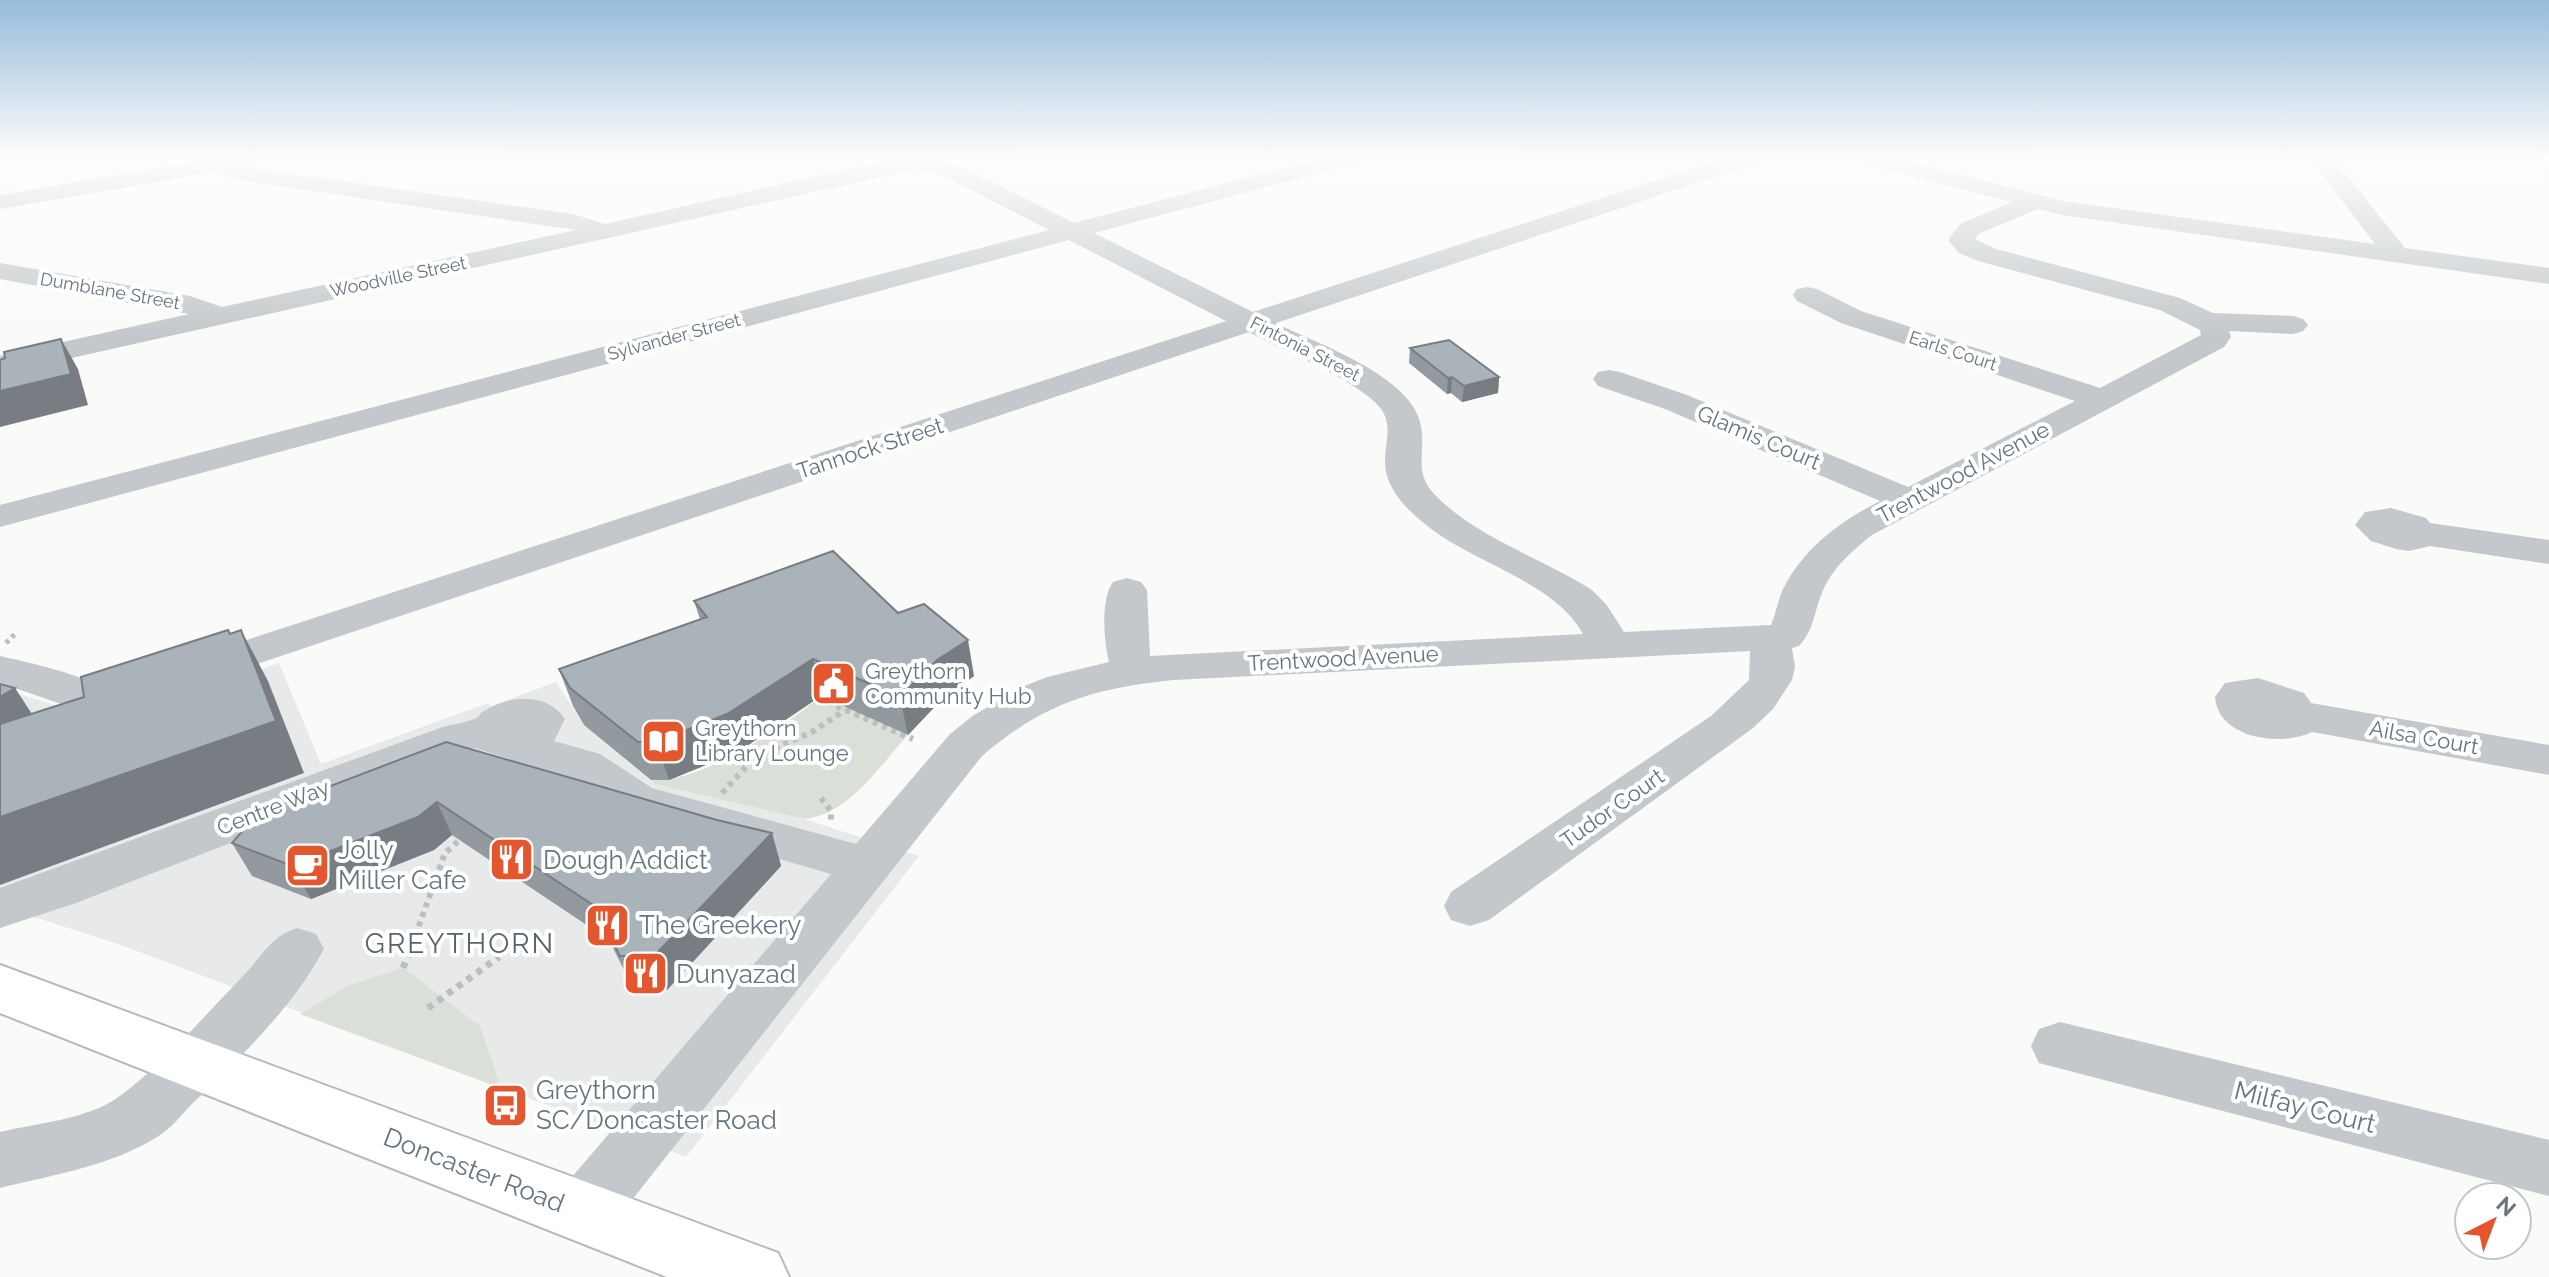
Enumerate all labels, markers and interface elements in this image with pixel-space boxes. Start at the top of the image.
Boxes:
street label: Woodville Street [328,252,468,301]
street label: Dumblane Street [39,268,182,313]
street label: Sylvander Street [605,309,743,364]
street label: Fintonia Street [1247,312,1364,385]
street label: Earls Court [1906,326,2000,375]
street label: Glamis Court [1693,399,1825,475]
street label: Tannock Street [794,412,947,484]
street label: Trentwood Avenue [1872,416,2054,528]
street label: Trentwood Avenue [1247,640,1439,676]
place label: Greythorn Community Hub [865,658,1032,709]
public building icon: Greythorn Community Hub [810,660,858,708]
place label: Greythorn Library Lounge [695,715,849,766]
street label: Ailsa Court [2367,715,2481,759]
library icon: Greythorn Library Lounge [640,717,688,765]
street label: Tudor Court [1555,762,1669,853]
street label: Centre Way [213,774,333,840]
place label: Jolly Miller Cafe [338,835,466,895]
restaurant icon: Dough Addict [488,836,536,884]
cafe icon: Jolly Miller Cafe [283,841,331,889]
place label: Dough Addict [543,845,708,875]
restaurant icon: The Greekery [584,901,632,949]
place label: The Greekery [639,910,801,940]
district label: GREYTHORN [365,927,555,960]
restaurant icon: Dunyazad [621,950,669,998]
place label: Dunyazad [676,959,796,989]
place label: Greythorn SC/Doncaster Road [536,1075,777,1135]
street label: Milfay Court [2231,1075,2379,1139]
bus stop icon: Greythorn SC/Doncaster Road [481,1081,529,1129]
street label: Doncaster Road [379,1122,569,1218]
north arrow [2453,1181,2533,1261]
text: N [2491,1191,2521,1221]

